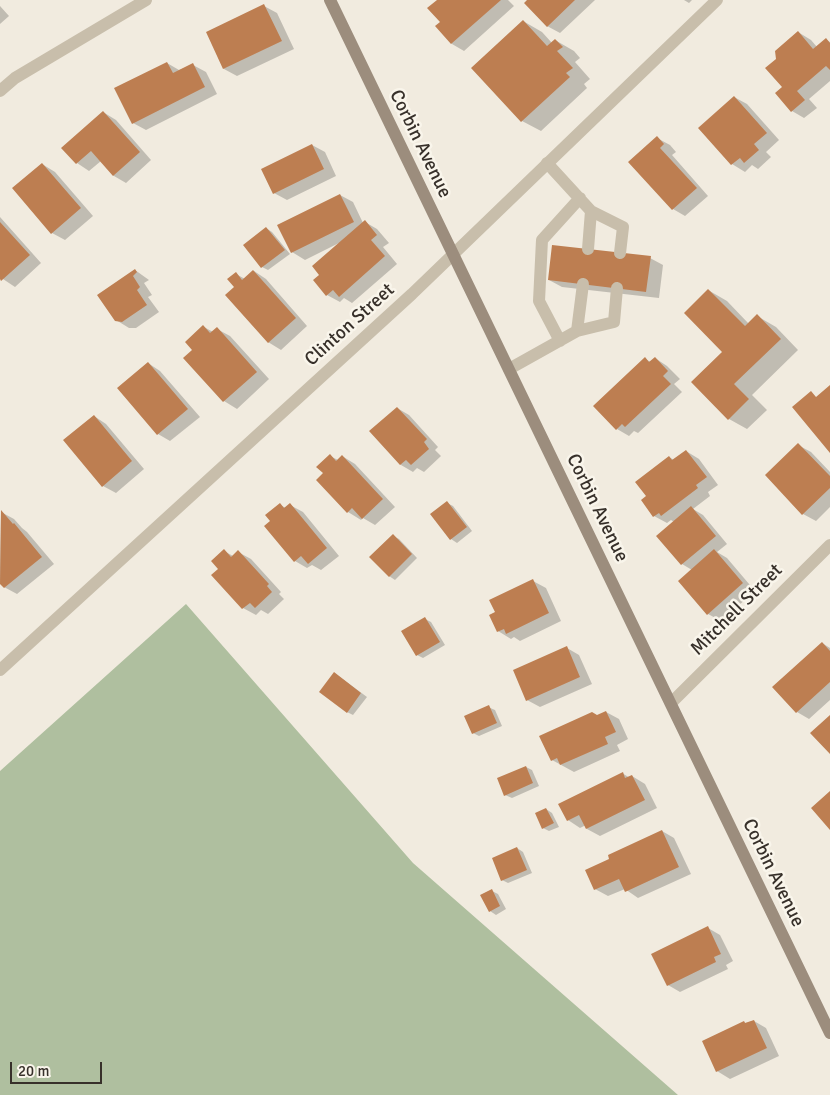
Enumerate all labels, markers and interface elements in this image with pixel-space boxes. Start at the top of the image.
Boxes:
street label: Corbin Avenue [384,86,456,202]
street label: Clinton Street [300,279,400,371]
street label: Corbin Avenue [561,450,633,566]
street label: Mitchell Street [686,559,788,661]
street label: Corbin Avenue [737,815,809,931]
scale bar [12,1052,105,1084]
text: 20 m [18,1062,49,1080]

